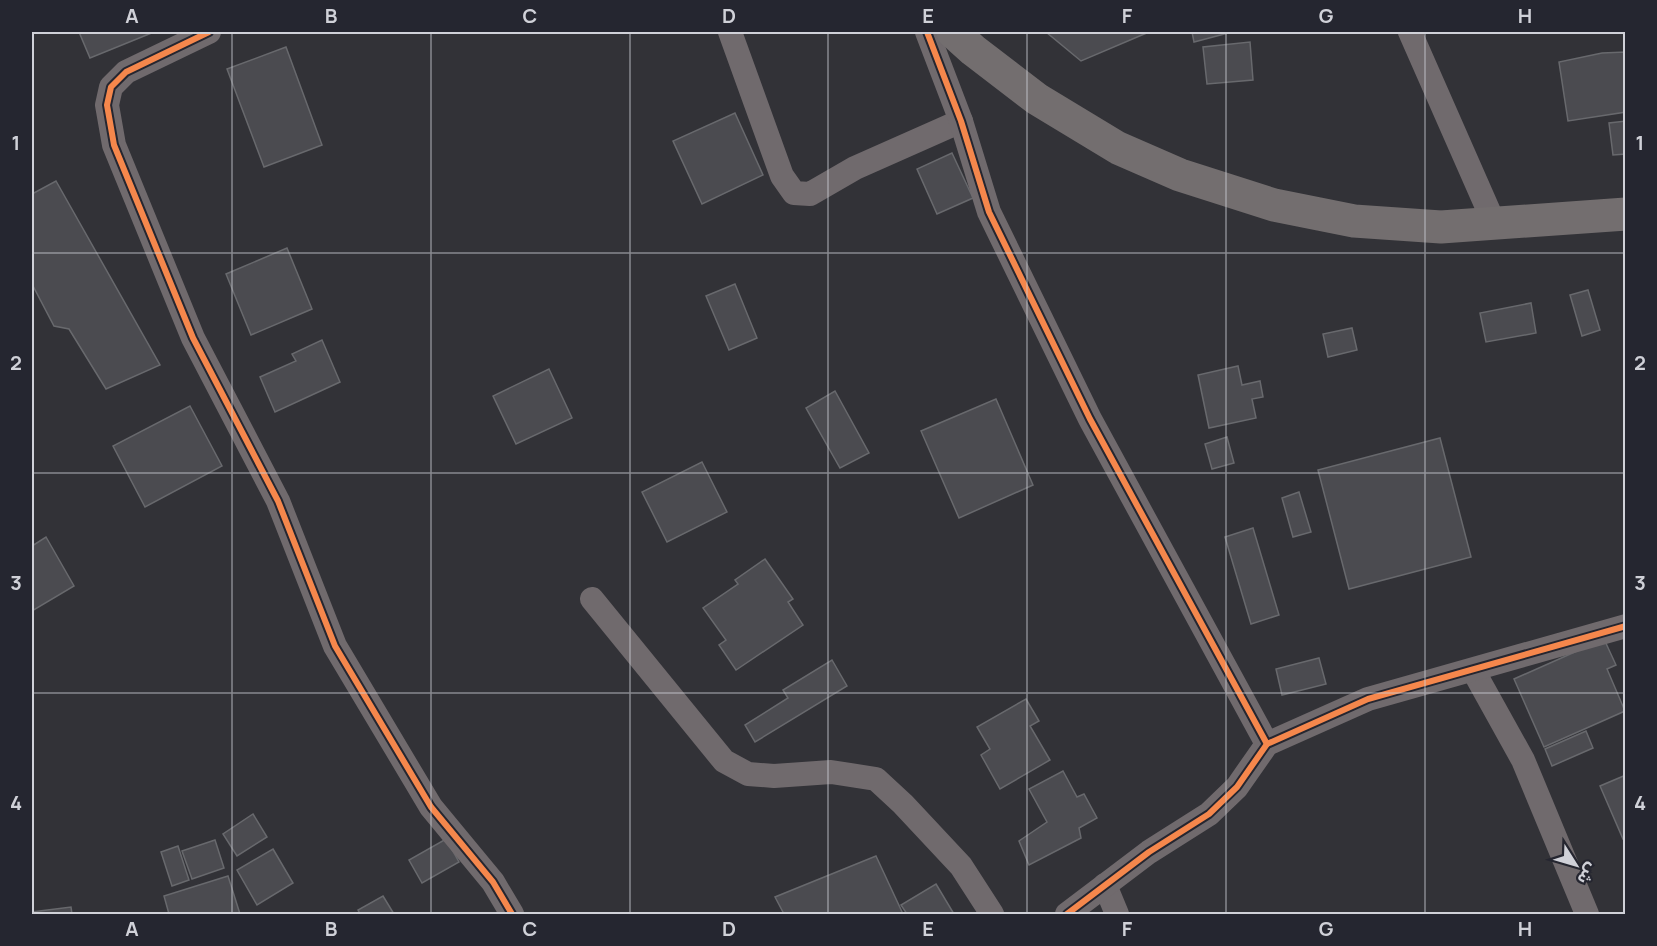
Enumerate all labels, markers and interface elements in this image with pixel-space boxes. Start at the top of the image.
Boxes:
text: A [125,2,139,29]
text: B [325,2,338,29]
text: C [523,2,537,29]
text: D [722,2,736,29]
text: E [922,2,934,29]
text: F [1122,2,1133,29]
text: G [1319,2,1334,29]
text: H [1518,2,1532,29]
text: 1 [12,129,20,156]
text: 1 [1636,129,1644,156]
text: 2 [10,349,22,376]
text: 2 [1634,349,1646,376]
text: 3 [10,569,22,596]
text: 3 [1634,569,1646,596]
text: 4 [10,789,22,816]
text: 4 [1634,789,1646,816]
north arrow [1546,835,1606,895]
text: ش [1573,859,1603,889]
text: A [125,915,139,942]
text: B [325,915,338,942]
text: C [523,915,537,942]
text: D [722,915,736,942]
text: E [922,915,934,942]
text: F [1122,915,1133,942]
text: G [1319,915,1334,942]
text: H [1518,915,1532,942]

